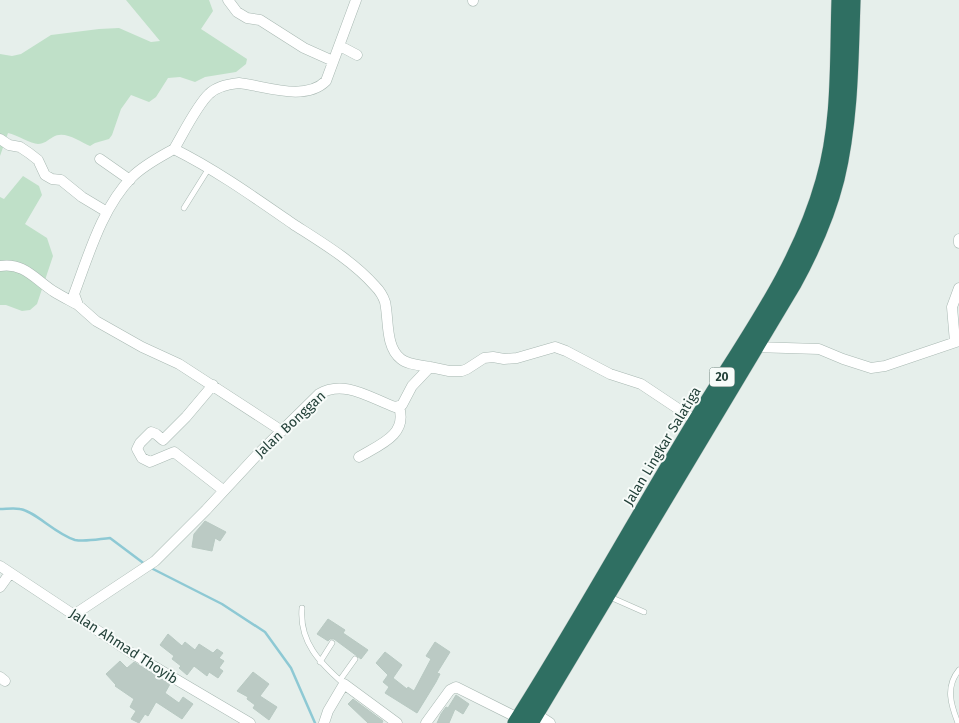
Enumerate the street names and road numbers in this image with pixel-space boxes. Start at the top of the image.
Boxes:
road number: 20 [710,368,734,387]
street label: Jalan Lingkar Salatiga [620,384,705,509]
street label: Jalan Bonggan [252,387,329,461]
street label: Jalan Ahmad Thoyib [66,605,181,688]

